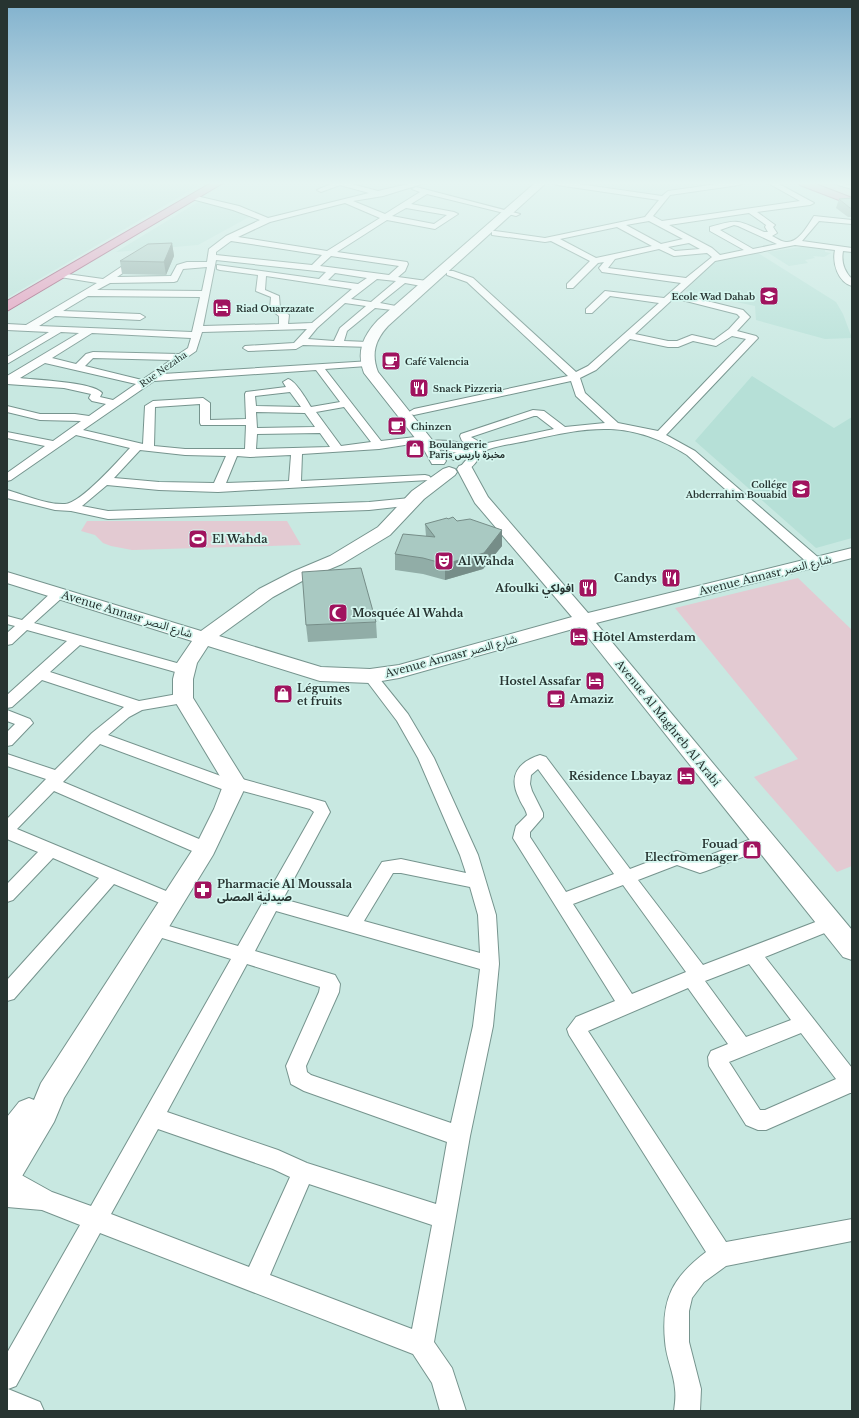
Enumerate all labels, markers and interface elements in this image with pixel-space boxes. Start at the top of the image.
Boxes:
school or university icon: Ecole Wad Dahab [758,285,780,307]
place label: Ecole Wad Dahab [672,291,755,302]
hotel icon: Riad Ouarzazate [211,297,233,319]
place label: Riad Ouarzazate [236,303,314,314]
street label: Rue Nezaha [137,349,189,389]
cafe icon: Café Valencia [380,350,402,372]
place label: Café Valencia [405,356,470,367]
restaurant icon: Snack Pizzeria [408,377,430,399]
place label: Snack Pizzeria [433,383,503,394]
cafe icon: Chinzen [386,415,408,437]
place label: Chinzen [411,421,452,432]
shop icon: Boulangerie Paris مخبزة باريس [404,438,426,460]
place label: Boulangerie Paris مخبزة باريس [429,439,505,461]
school or university icon: Collége Abderrahim Bouabid [790,478,812,500]
place label: Collége Abderrahim Bouabid [685,479,788,500]
sports icon: El Wahda [187,528,209,550]
place label: El Wahda [212,532,268,546]
theatre icon: Al Wahda [433,550,455,572]
street label: Avenue Annasr شارع النصر [696,552,833,599]
place label: Al Wahda [457,554,515,568]
restaurant icon: Candys [660,567,682,589]
place label: Candys [614,571,657,585]
restaurant icon: Afoulki افولكي [577,577,599,599]
place label: Afoulki افولكي [494,581,574,598]
street label: Avenue Annasr شارع النصر [59,587,194,642]
mosque icon: Mosquée Al Wahda [327,602,349,624]
place label: Mosquée Al Wahda [352,606,464,620]
hotel icon: Hôtel Amsterdam [568,626,590,648]
place label: Hôtel Amsterdam [593,630,696,644]
street label: Avenue Annasr شارع النصر [382,632,519,682]
street label: Avenue Al Maghreb Al Arabi [612,656,724,789]
hotel icon: Hostel Assafar [584,670,606,692]
place label: Hostel Assafar [499,674,582,688]
place label: Légumes et fruits [297,681,350,708]
shop icon: Légumes et fruits [272,683,294,705]
cafe icon: Amaziz [545,688,567,710]
place label: Amaziz [569,692,614,706]
hotel icon: Résidence Lbayaz [675,765,697,787]
place label: Résidence Lbayaz [569,769,672,783]
place label: Fouad Electromenager [645,837,739,864]
shop icon: Fouad Electromenager [741,839,763,861]
place label: Pharmacie Al Moussala صيدلية المصلى [217,877,353,904]
pharmacy icon: Pharmacie Al Moussala صيدلية المصلى [192,879,214,901]

